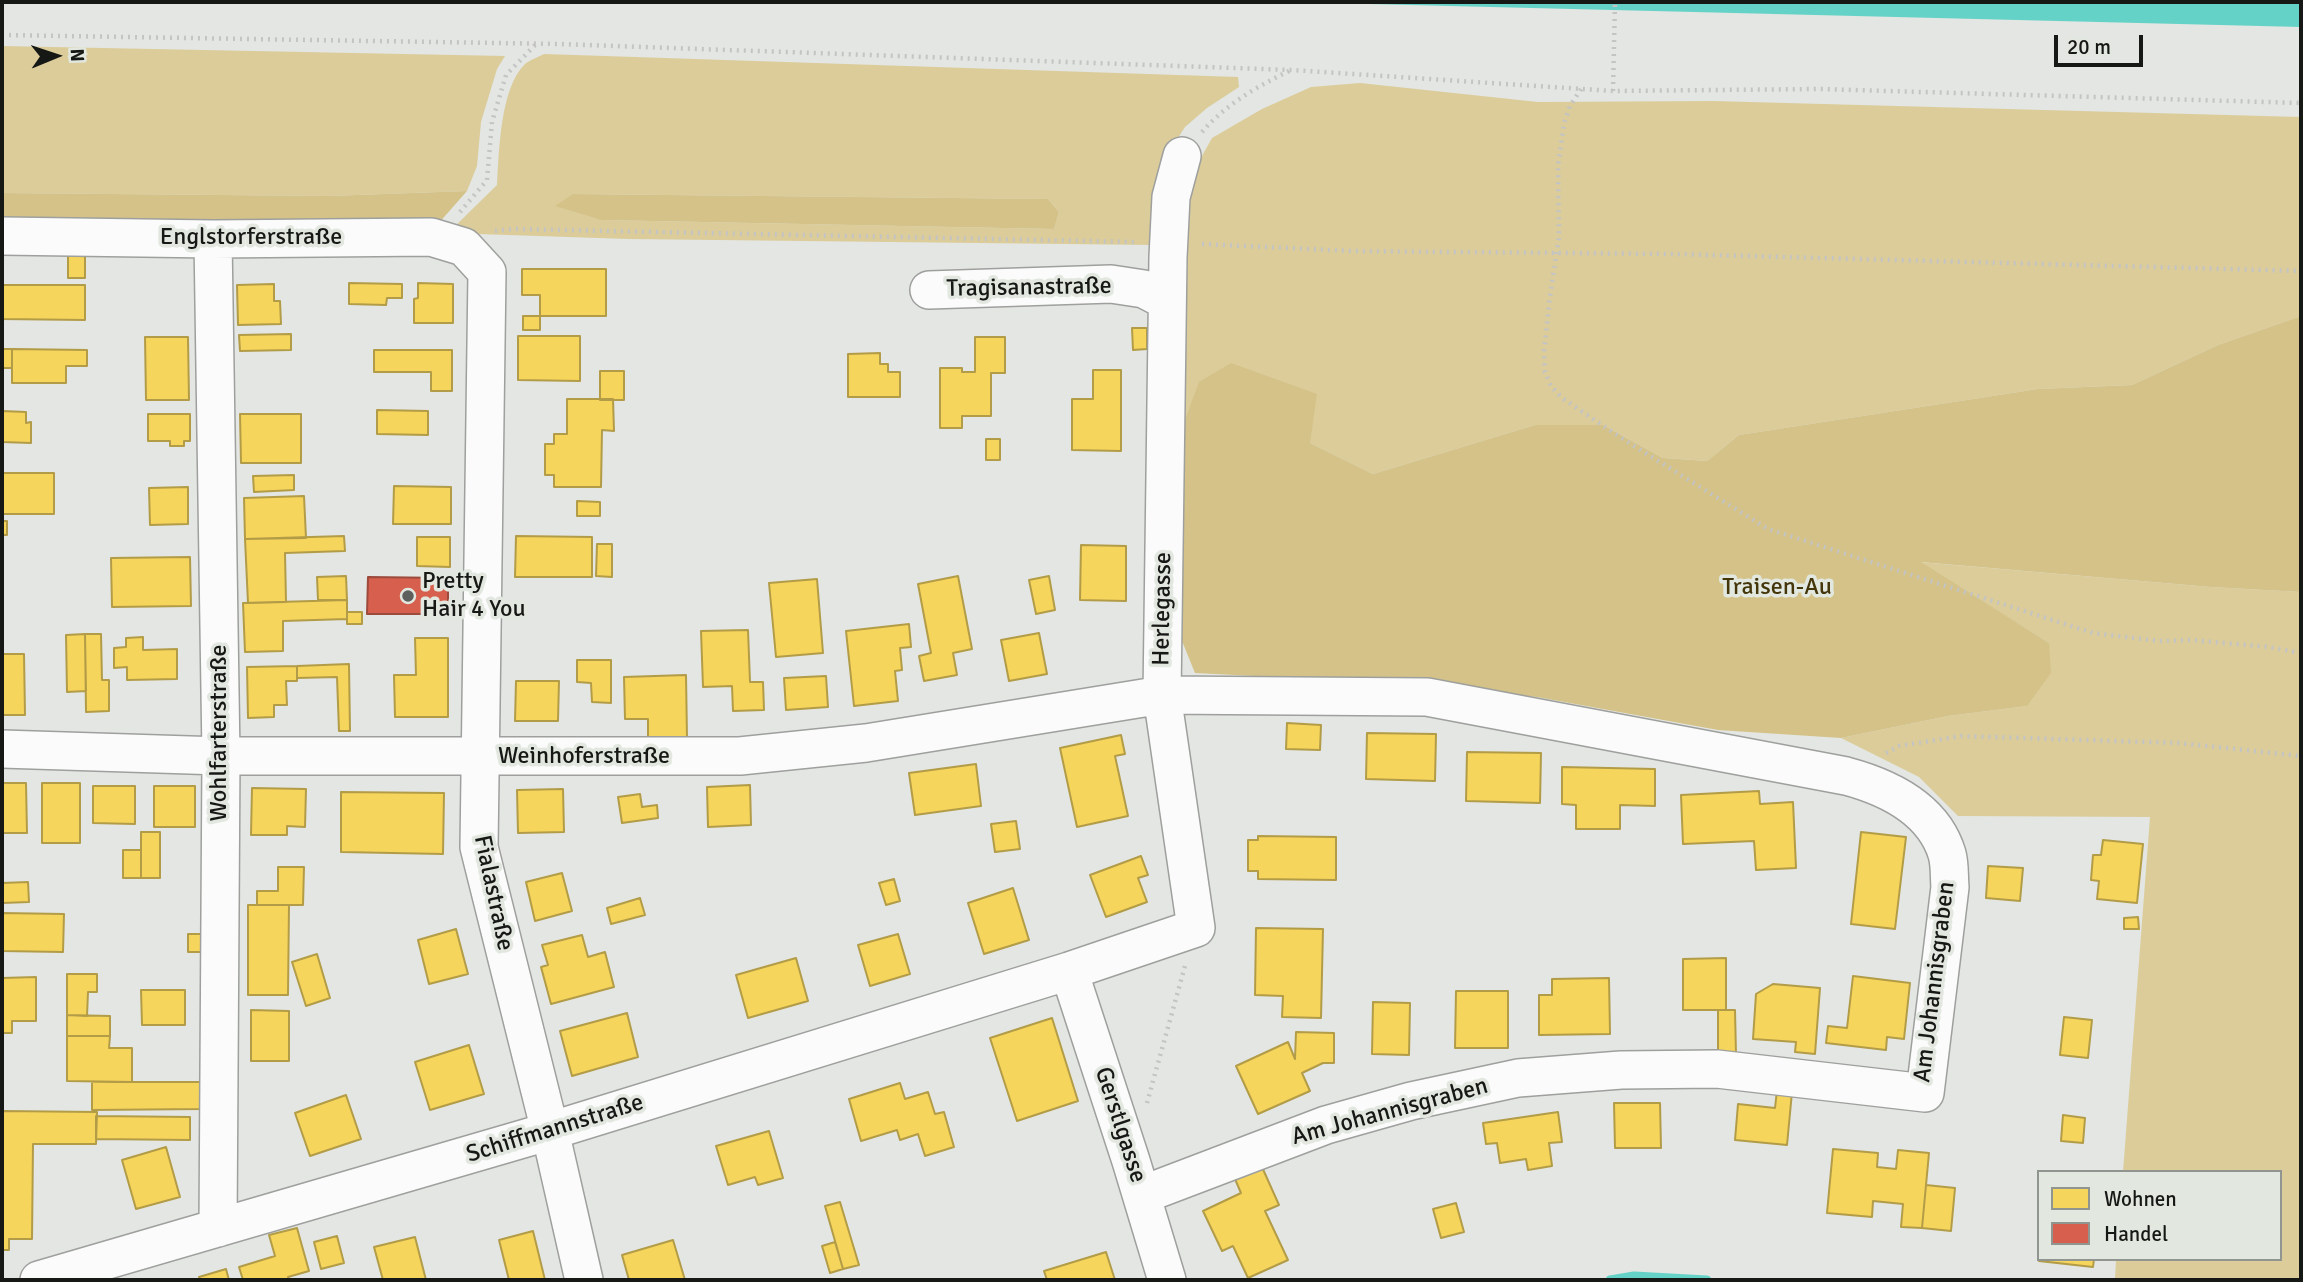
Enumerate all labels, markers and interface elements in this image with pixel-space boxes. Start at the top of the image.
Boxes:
north arrow [21,21,91,91]
scale bar [2058,21,2147,65]
text: 20 m [2067,34,2111,60]
text: N [65,48,89,62]
street label: Englstorferstraße [160,224,342,252]
street label: Tragisanastraße [946,272,1112,304]
street label: Herlegasse [1148,552,1178,666]
place label: Pretty Hair 4 You [422,568,526,624]
park label: Traisen-Au [1722,574,1832,602]
marker: Pretty Hair 4 You [400,588,416,604]
street label: Wohlfarterstraße [206,644,234,822]
street label: Weinhoferstraße [498,743,670,771]
street label: Fialastraße [467,833,519,953]
street label: Am Johannisgraben [1908,880,1962,1084]
street label: Gerstlgasse [1088,1064,1152,1186]
street label: Am Johannisgraben [1289,1072,1491,1152]
street label: Schiffmannstraße [463,1088,647,1170]
legend [2037,1170,2282,1261]
text: Wohnen [2104,1186,2177,1212]
text: Handel [2104,1221,2168,1247]

